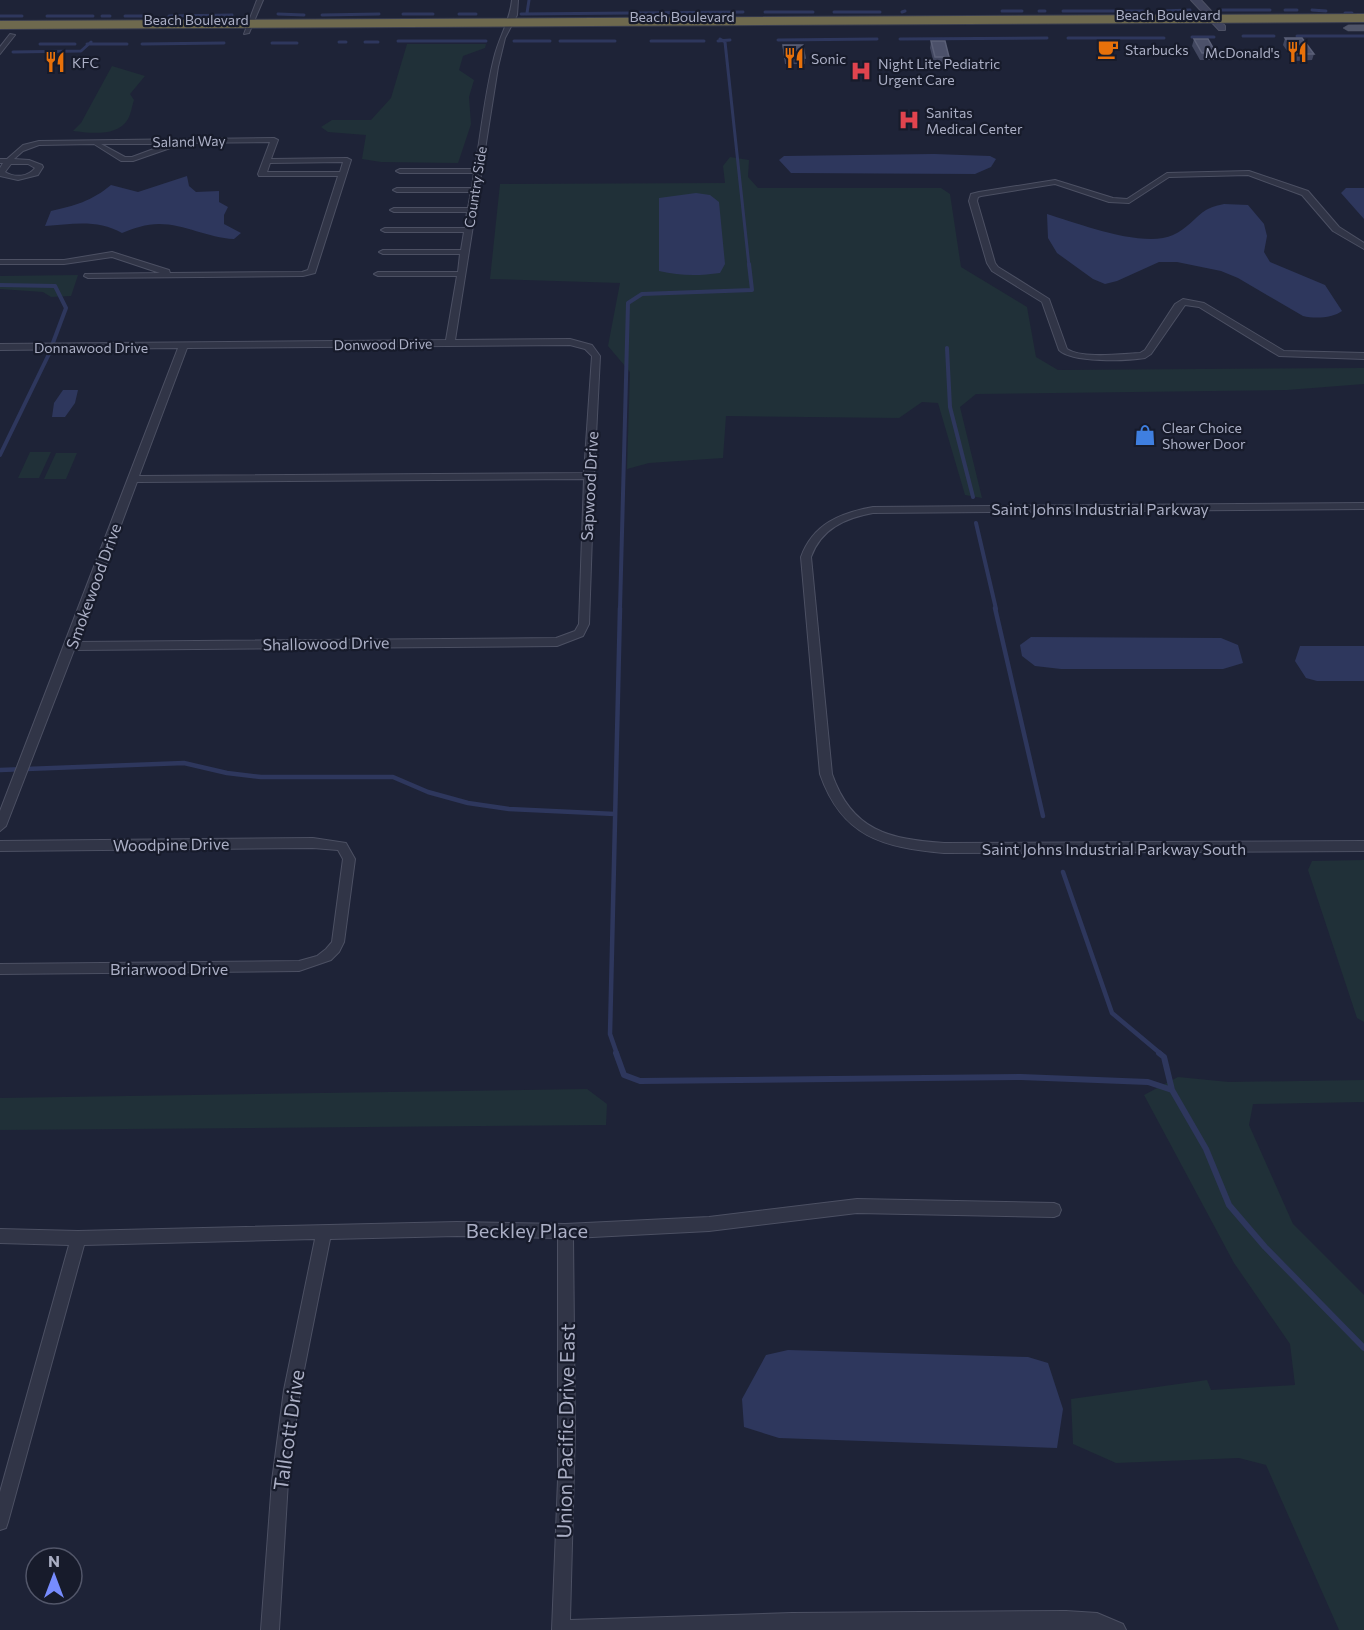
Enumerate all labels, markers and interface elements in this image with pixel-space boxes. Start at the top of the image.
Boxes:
street label: Beach Boulevard [1115,6,1221,23]
street label: Beach Boulevard [629,8,735,25]
street label: Beach Boulevard [143,11,249,28]
cafe icon: Starbucks [1096,37,1120,61]
restaurant icon: McDonald's [1285,40,1309,64]
place label: Starbucks [1125,41,1189,58]
place label: McDonald's [1205,44,1280,61]
restaurant icon: Sonic [782,46,806,70]
restaurant icon: KFC [43,50,67,74]
place label: Sonic [811,50,846,67]
place label: KFC [72,54,99,71]
place label: Night Lite Pediatric Urgent Care [878,55,1000,88]
hospital icon: Night Lite Pediatric Urgent Care [849,59,873,83]
place label: Sanitas Medical Center [926,104,1023,137]
hospital icon: Sanitas Medical Center [897,108,921,132]
street label: Saland Way [152,132,226,150]
street label: Country Side [460,145,490,229]
street label: Donwood Drive [333,335,433,353]
street label: Donnawood Drive [34,339,148,356]
place label: Clear Choice Shower Door [1162,419,1246,452]
shop icon: Clear Choice Shower Door [1133,423,1157,447]
street label: Sapwood Drive [577,431,601,541]
street label: Saint Johns Industrial Parkway [991,499,1209,518]
street label: Smokewood Drive [61,521,125,651]
street label: Shallowood Drive [262,632,390,654]
street label: Woodpine Drive [113,833,229,855]
street label: Saint Johns Industrial Parkway South [982,839,1246,858]
street label: Briarwood Drive [110,959,228,978]
street label: Beckley Place [466,1218,588,1242]
street label: Union Pacific Drive East [551,1323,579,1539]
street label: Tallcott Drive [268,1368,308,1492]
north arrow [24,1546,84,1606]
text: N [48,1551,60,1570]

